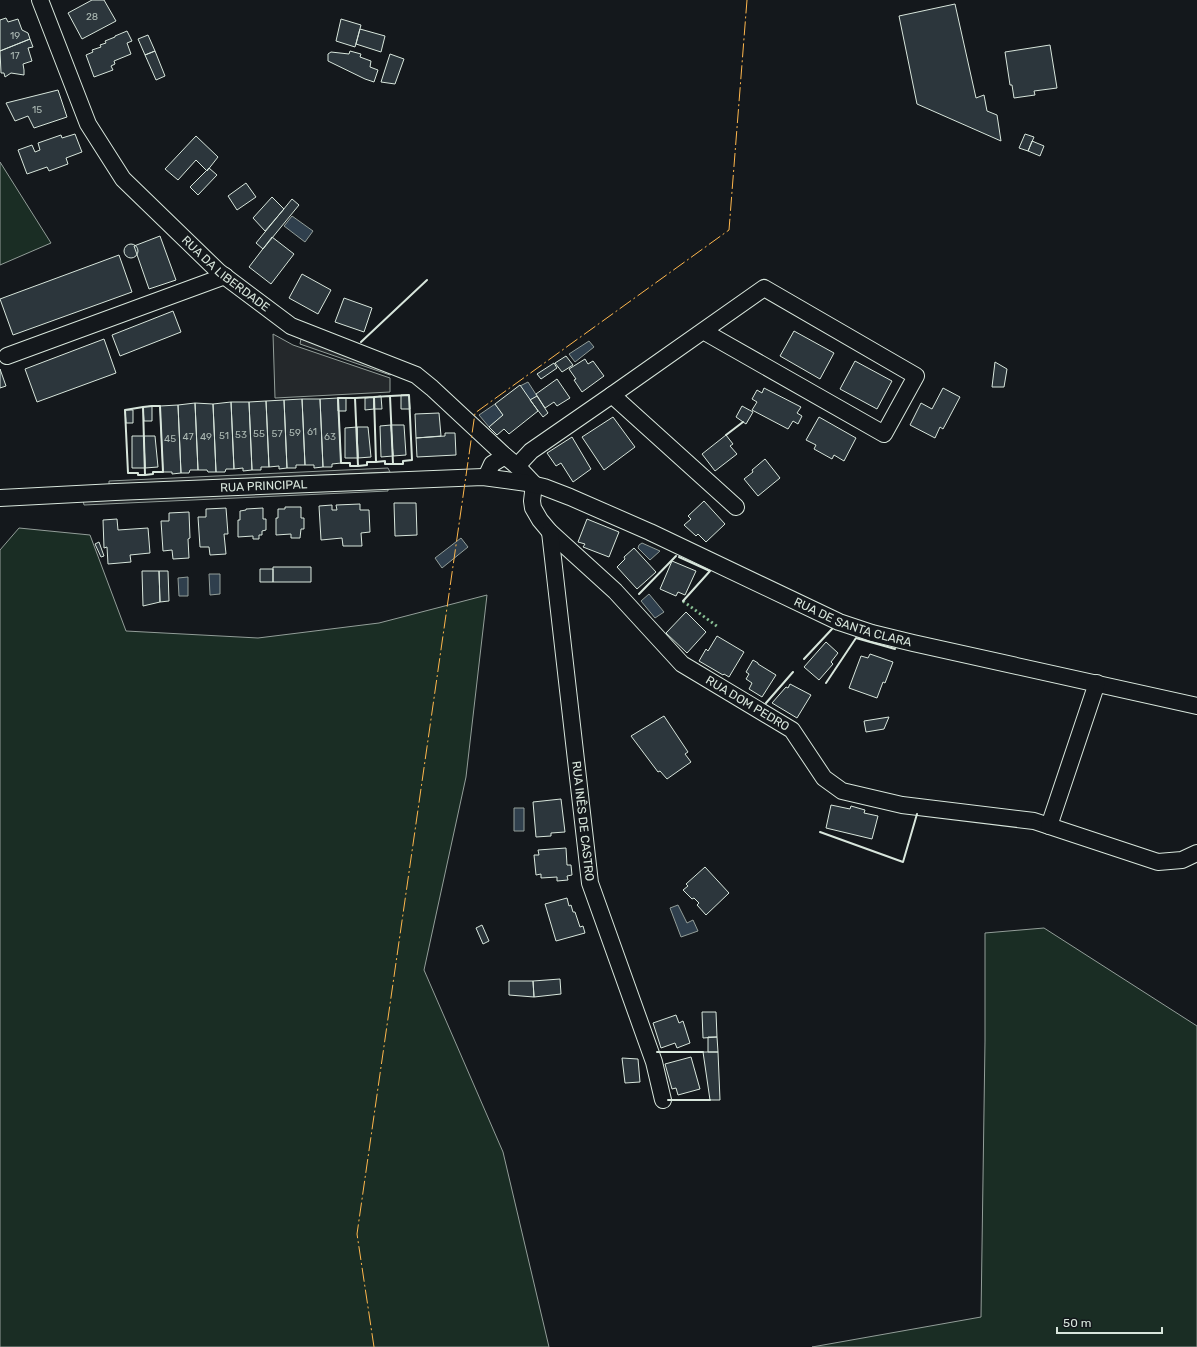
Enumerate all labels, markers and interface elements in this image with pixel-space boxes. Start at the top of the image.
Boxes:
house number: 28 [86,11,98,23]
house number: 19 [10,30,20,42]
house number: 17 [10,50,20,62]
house number: 15 [32,104,42,116]
street label: RUA DA LIBERDADE [179,233,272,314]
house number: 61 [307,426,317,438]
house number: 59 [289,427,301,439]
house number: 55 [253,428,265,440]
house number: 57 [271,428,283,440]
house number: 53 [235,429,247,441]
house number: 51 [219,430,229,442]
house number: 47 [182,431,194,443]
house number: 49 [200,431,212,443]
house number: 63 [324,431,336,443]
house number: 45 [164,433,176,445]
street label: RUA PRINCIPAL [220,477,308,495]
street label: RUA DE SANTA CLARA [792,595,913,649]
street label: RUA DOM PEDRO [703,673,792,734]
street label: RUA INÊS DE CASTRO [569,760,597,882]
scale bar [1057,1309,1162,1335]
text: 50 m [1063,1316,1091,1330]

